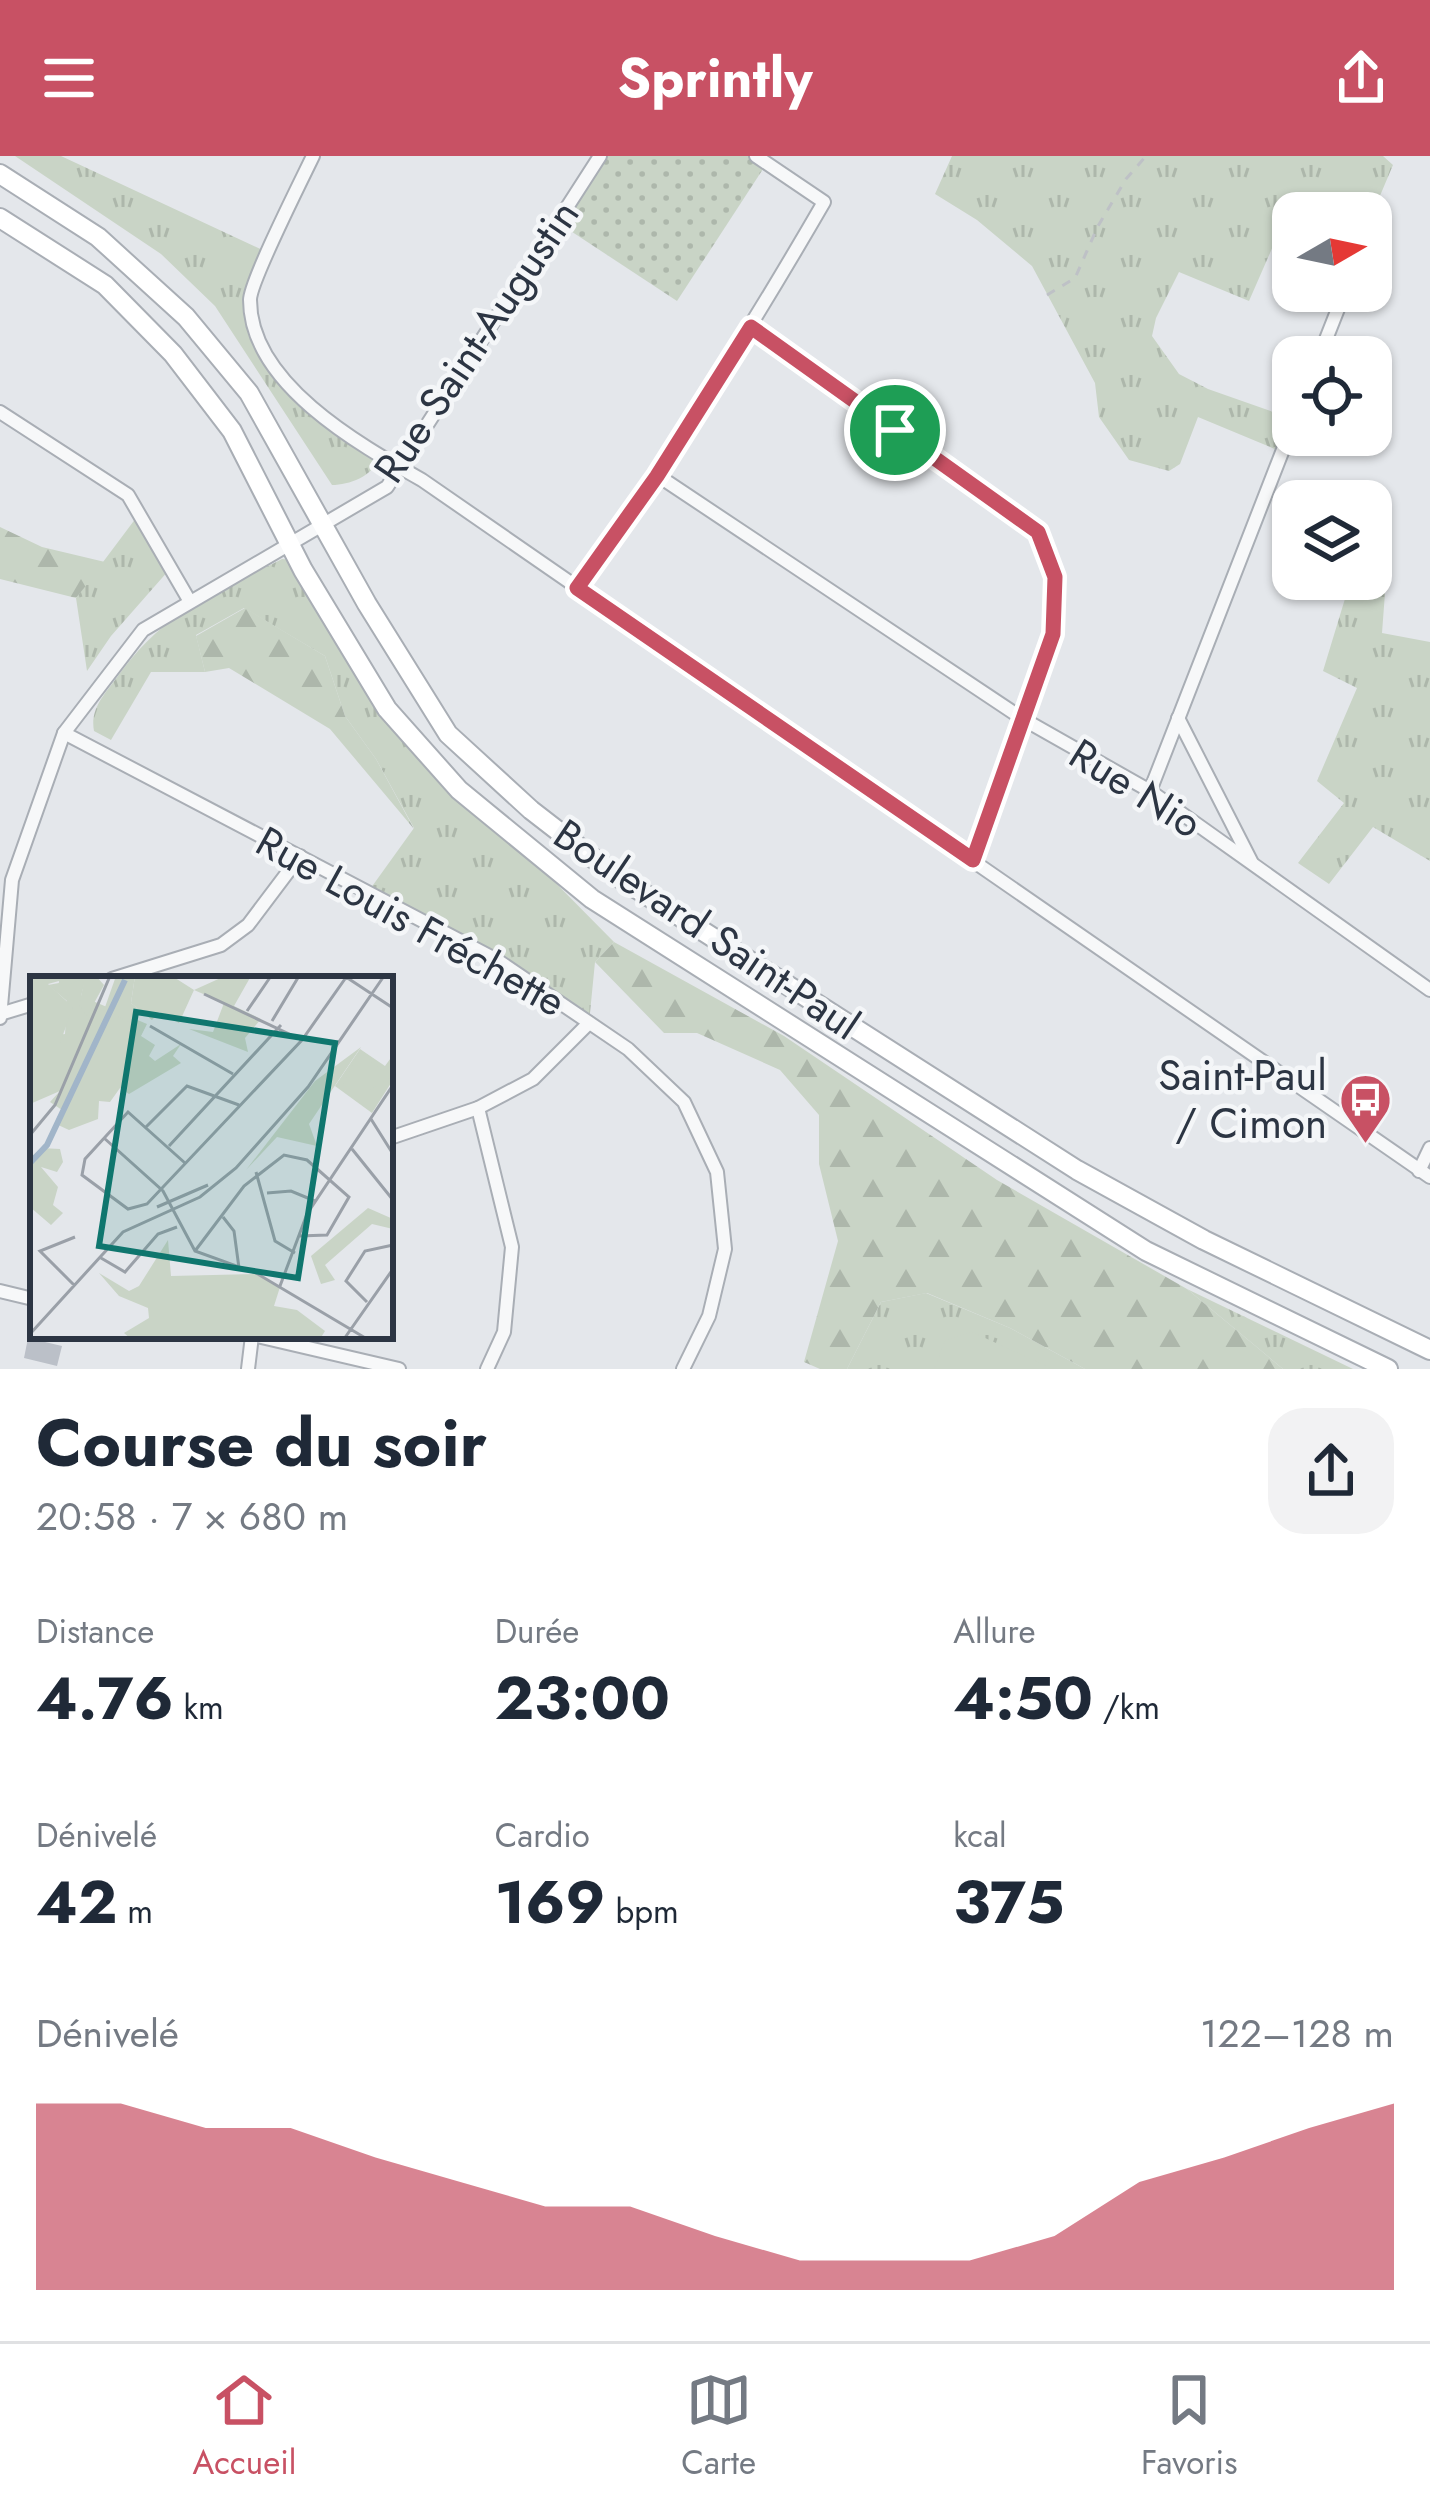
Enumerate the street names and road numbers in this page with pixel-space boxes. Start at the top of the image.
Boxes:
street label: Rue Saint-Augustin [359,188,594,495]
street label: Rue Nio [1058,724,1214,853]
street label: Boulevard Saint-Paul [541,804,872,1055]
street label: Rue Louis Fréchette [245,811,577,1032]

